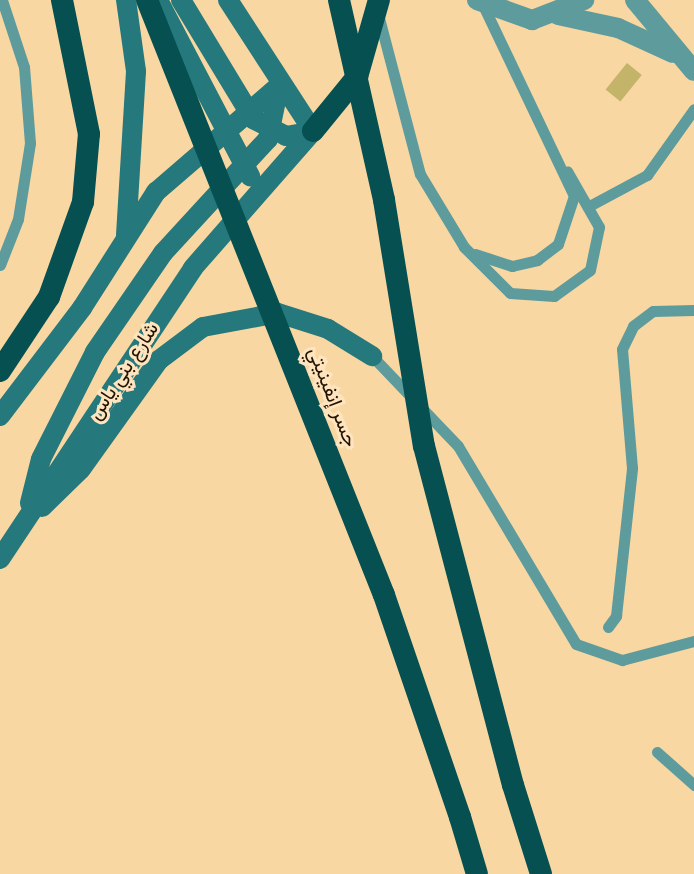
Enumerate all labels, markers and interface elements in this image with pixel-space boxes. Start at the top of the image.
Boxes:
street label: شارع بني ياس [83,318,163,424]
street label: جسر إنفينيتي [303,344,363,450]

